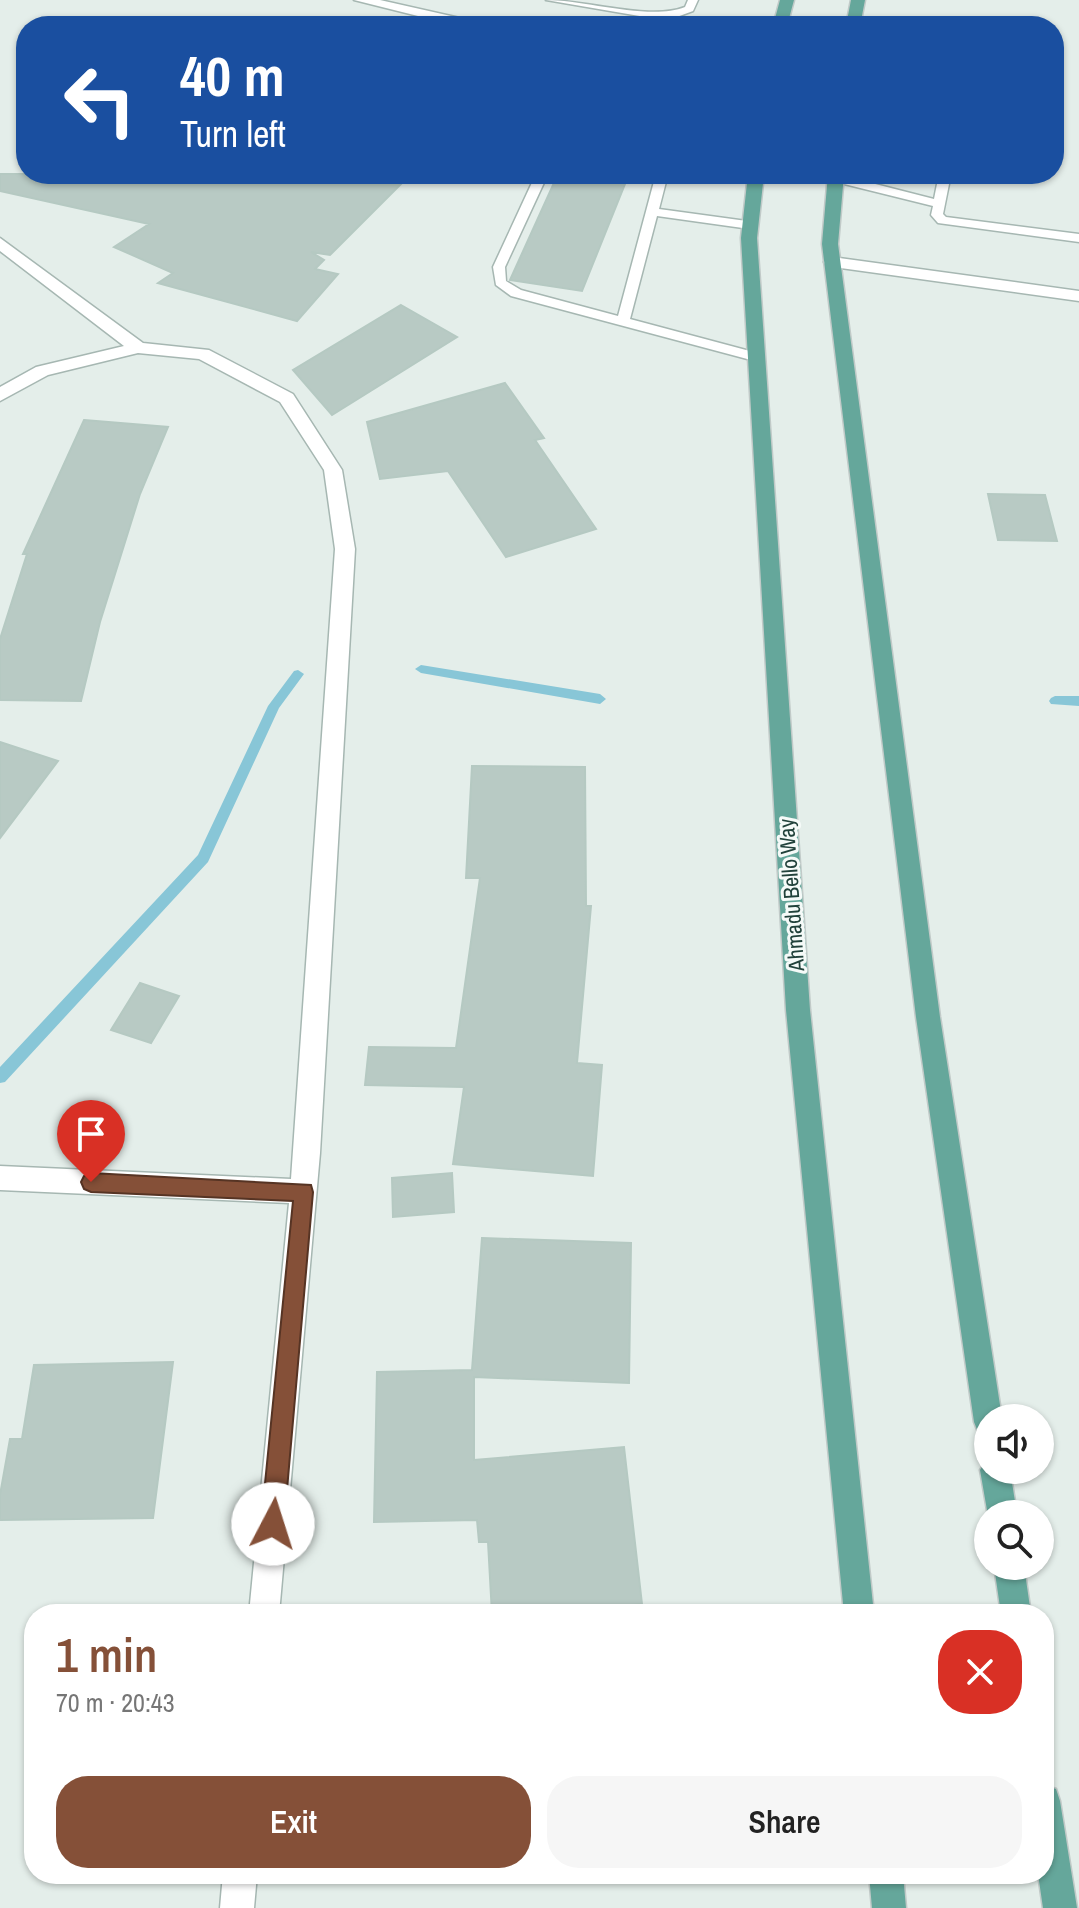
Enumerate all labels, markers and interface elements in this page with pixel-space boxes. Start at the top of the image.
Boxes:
text: 40 m [180,38,285,113]
icon: left [48,48,152,152]
text: Turn left [180,110,286,158]
street label: Ahmadu Bello Way [771,818,811,973]
pin [57,1100,125,1182]
icon: arrive [69,1112,113,1156]
map controls [974,1404,1054,1580]
button: sound [974,1404,1054,1484]
position arrow [231,1482,315,1566]
button: search [974,1500,1054,1580]
text: 1 min [56,1622,157,1687]
button: close [938,1630,1022,1714]
text: 70 m · 20:43 [56,1685,175,1720]
button: Exit [56,1776,531,1868]
button: Share [547,1776,1022,1868]

